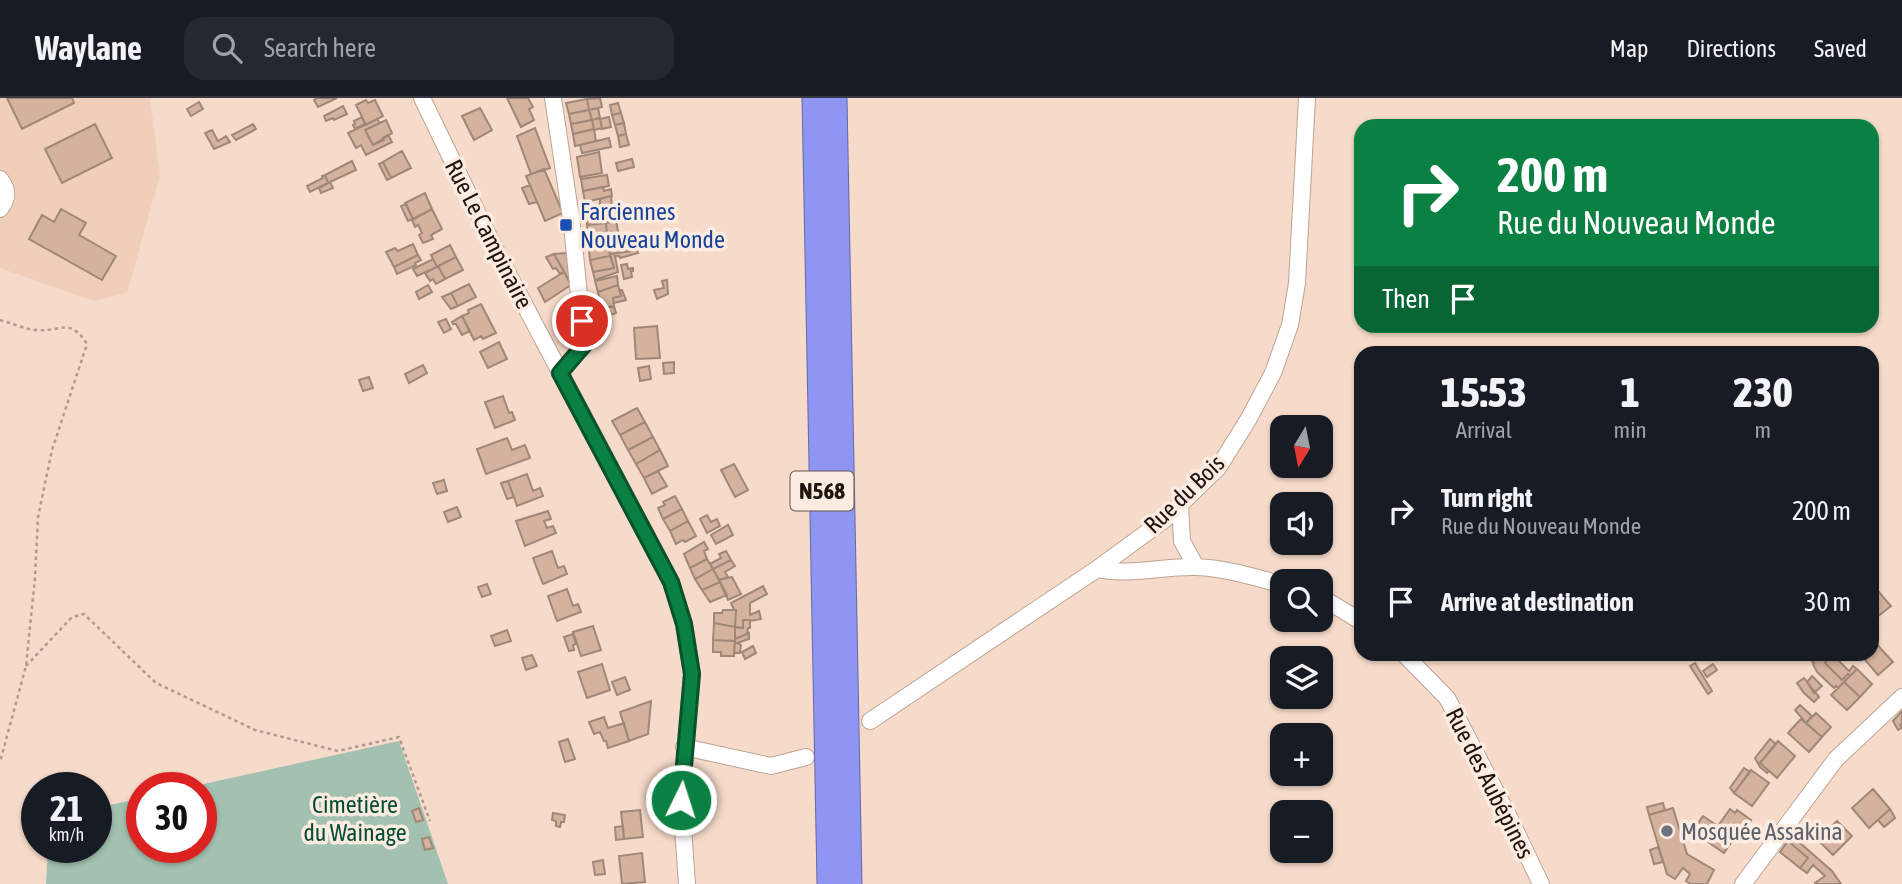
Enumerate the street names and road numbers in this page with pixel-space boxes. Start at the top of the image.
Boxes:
street label: Rue Le Campinaire [440,155,538,313]
street label: Rue du Bois [1138,449,1230,539]
road number: N568 [790,472,854,510]
street label: Rue des Aubépines [1440,703,1540,863]

